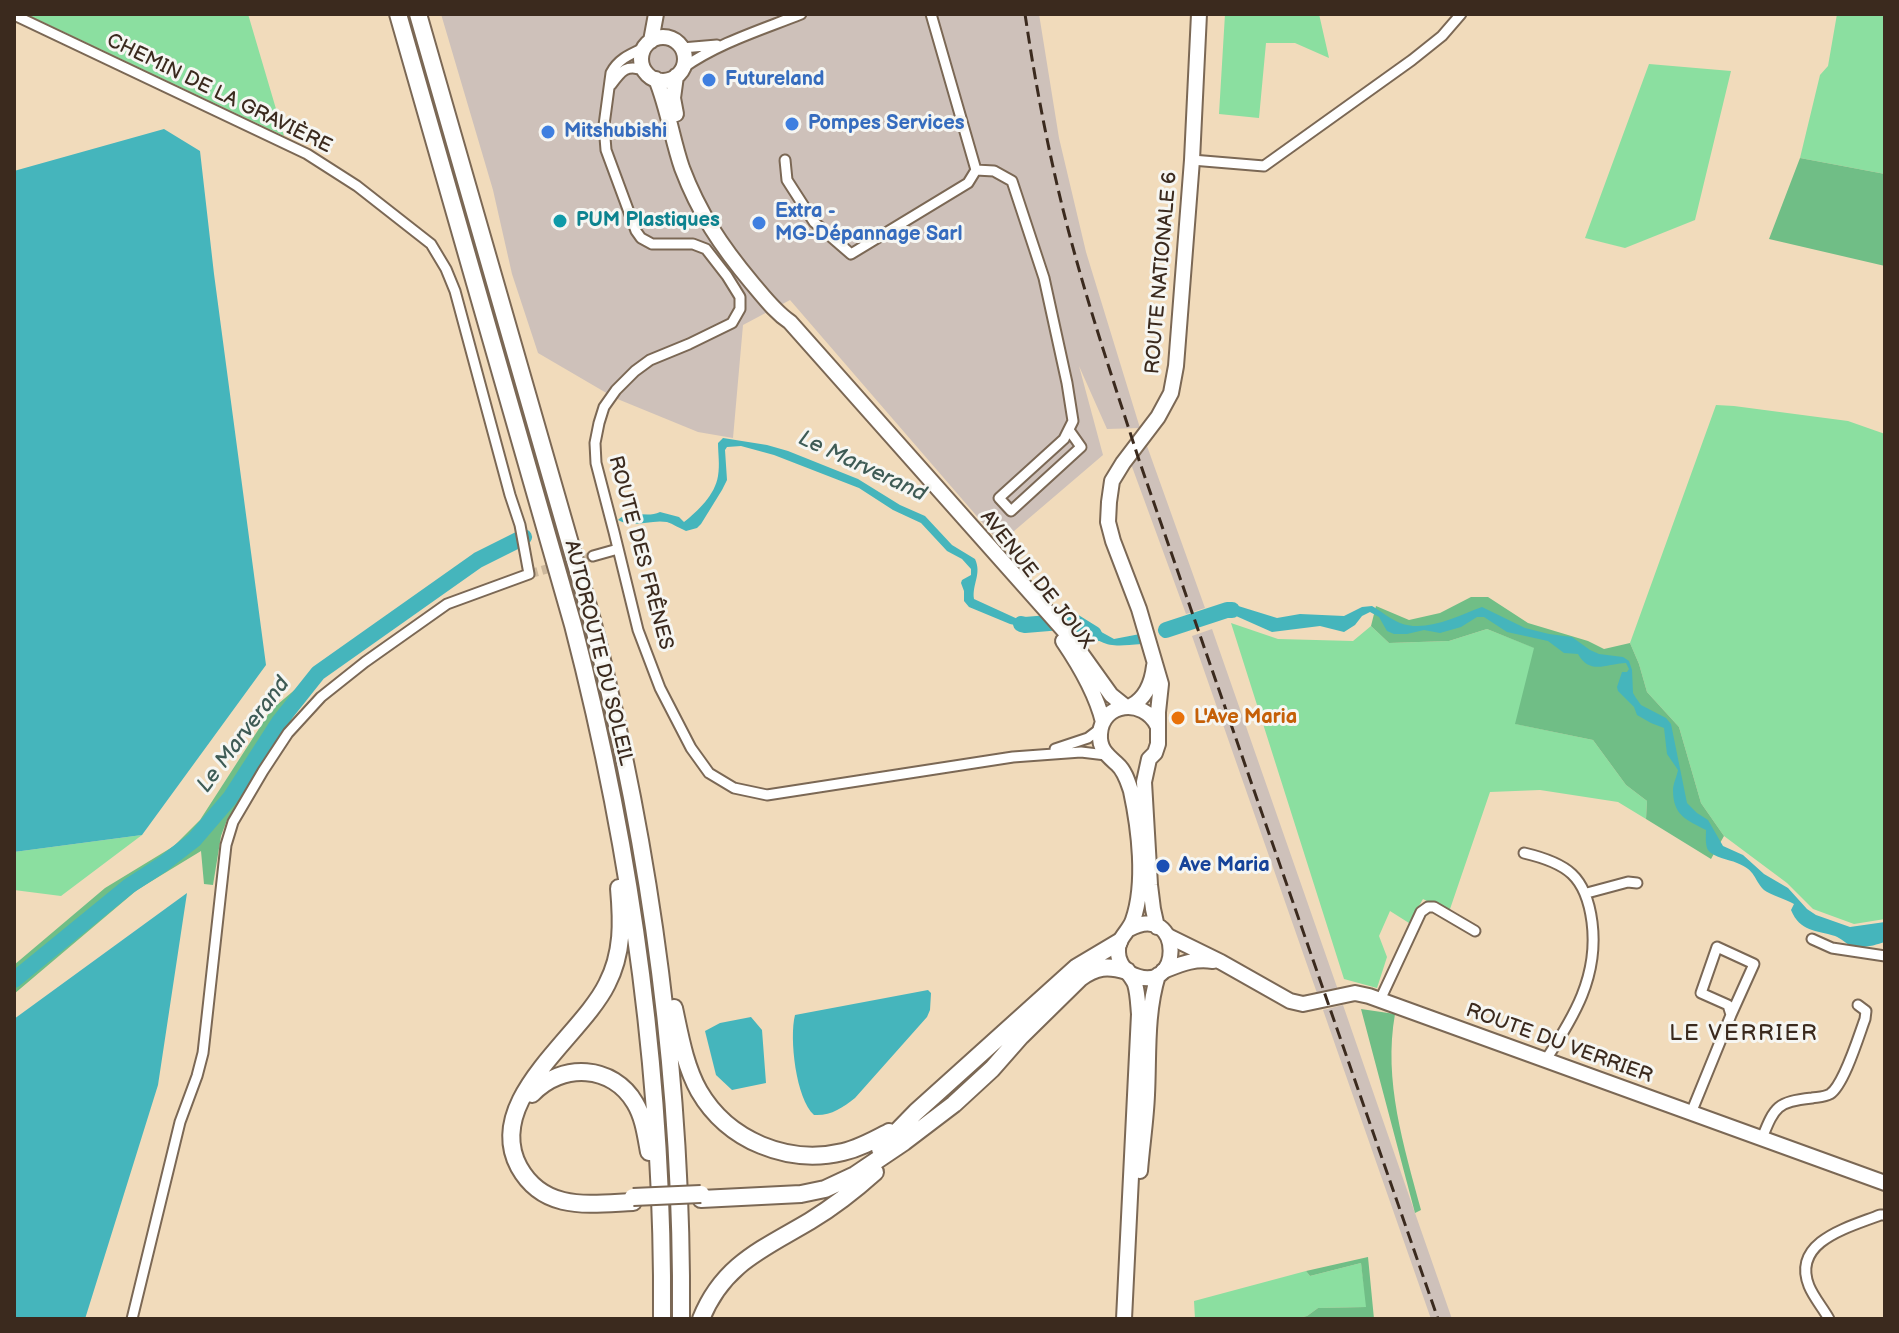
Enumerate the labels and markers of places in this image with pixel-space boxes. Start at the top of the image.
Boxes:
place label: Futureland [725,68,825,92]
marker: Futureland [700,71,718,89]
place label: Pompes Services [808,112,965,136]
marker: Pompes Services [783,115,801,133]
place label: Mitshubishi [564,120,667,144]
marker: Mitshubishi [539,123,557,141]
place label: Extra - MG-Dépannage Sarl [775,200,963,247]
place label: PUM Plastiques [576,209,720,233]
marker: PUM Plastiques [551,212,569,230]
marker: Extra - MG-Dépannage Sarl [750,214,768,232]
place label: L'Ave Maria [1194,706,1297,730]
marker: L'Ave Maria [1169,709,1187,727]
place label: Ave Maria [1179,854,1270,878]
marker: Ave Maria [1154,857,1172,875]

